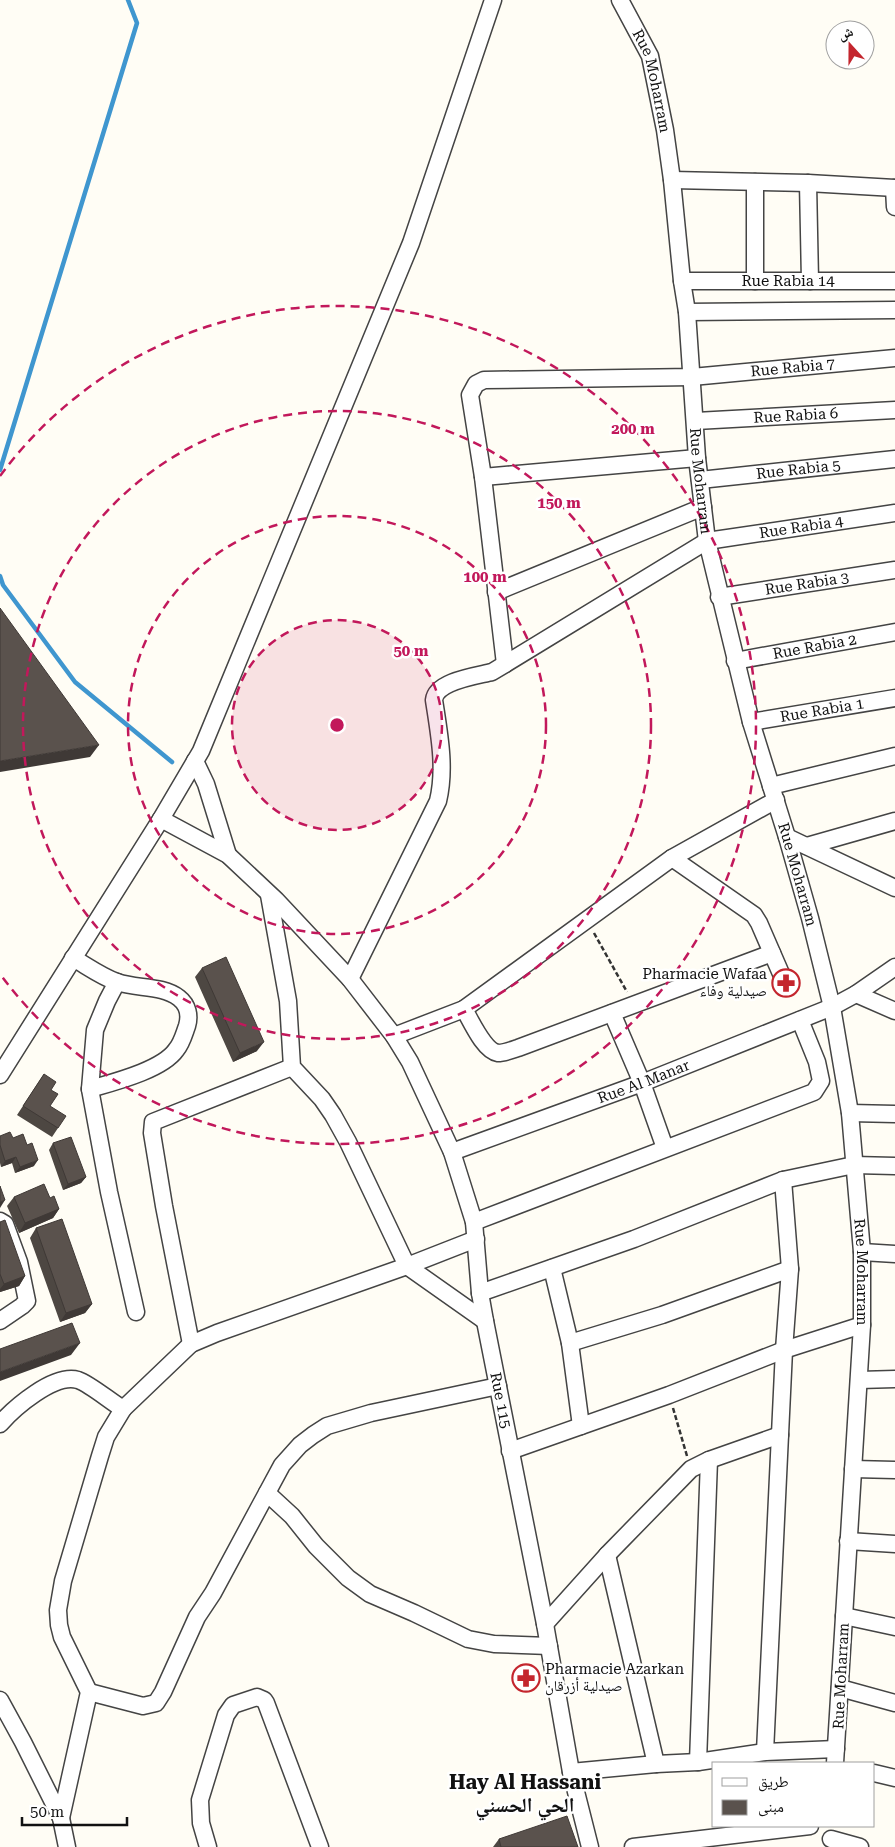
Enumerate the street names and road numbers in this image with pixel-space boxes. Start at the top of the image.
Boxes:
street label: Rue Moharram [628,26,674,134]
street label: Rue Rabia 14 [741,272,835,290]
street label: Rue Rabia 7 [750,355,836,380]
street label: Rue Rabia 6 [753,404,839,427]
street label: Rue Moharram [686,427,715,535]
street label: Rue Rabia 5 [755,456,842,483]
street label: Rue Rabia 4 [758,512,845,542]
street label: Rue Rabia 3 [764,568,850,599]
street label: Rue Rabia 2 [771,630,858,663]
street label: Rue Rabia 1 [779,694,865,726]
street label: Rue Moharram [774,820,821,928]
street label: Rue Al Manar [595,1056,692,1107]
street label: Rue Moharram [850,1218,871,1326]
street label: Rue 115 [486,1371,515,1430]
street label: Rue Moharram [829,1622,853,1730]

